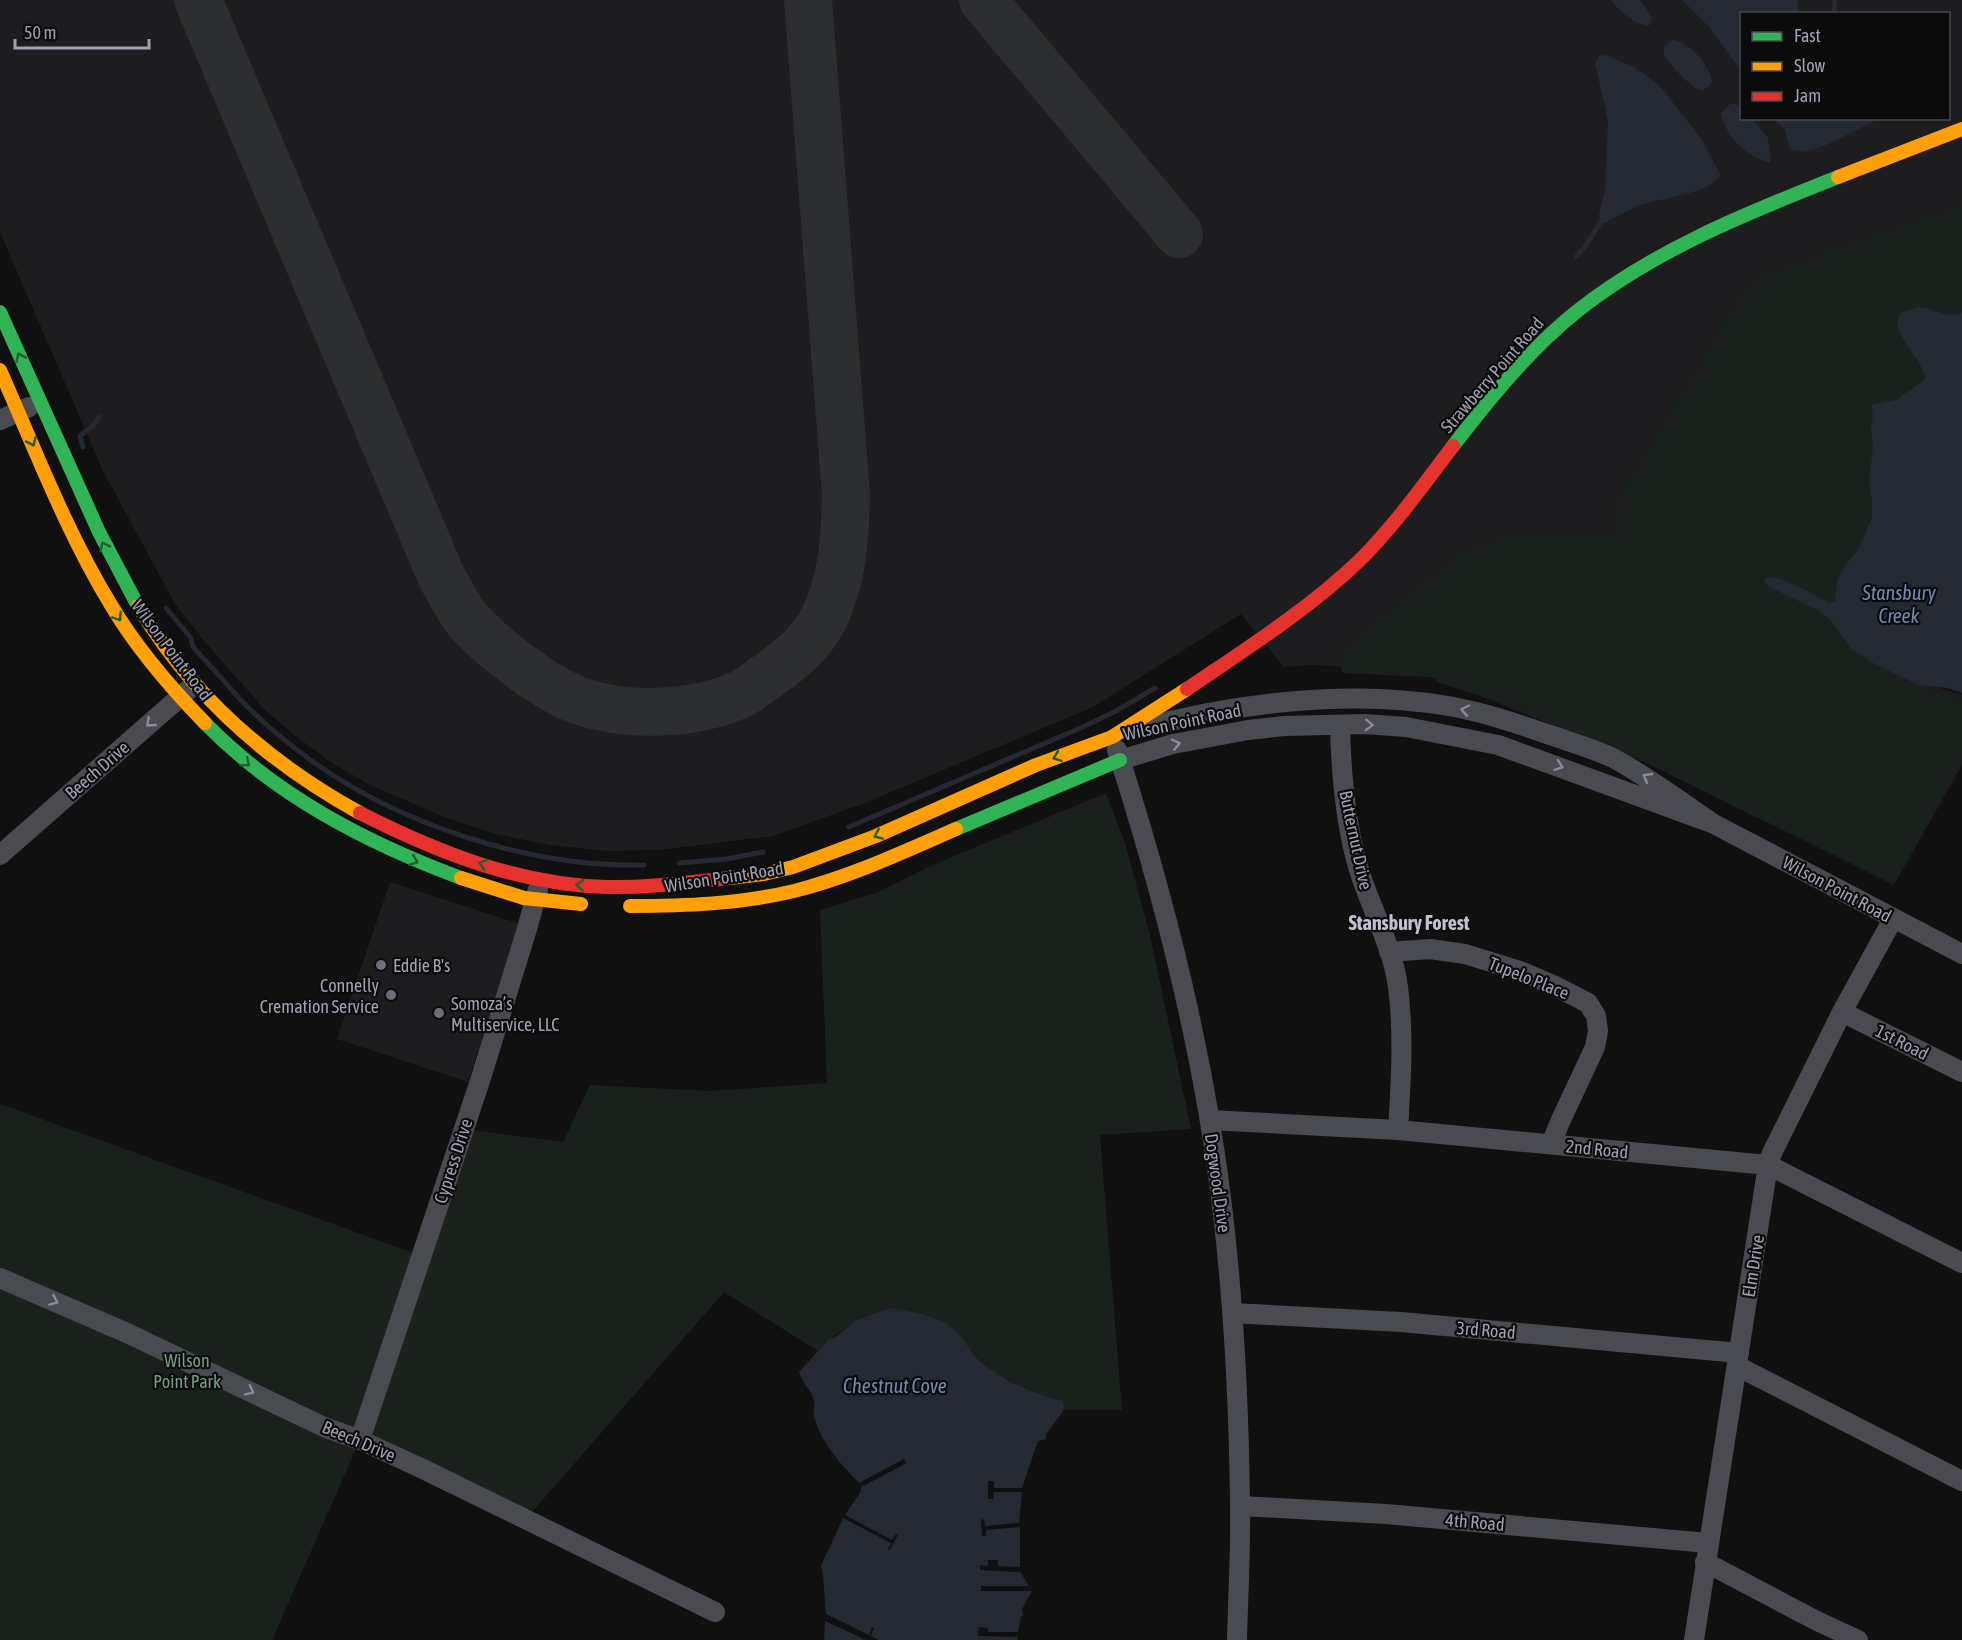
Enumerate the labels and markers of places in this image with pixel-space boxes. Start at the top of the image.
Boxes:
place label: Eddie B's [393,955,450,976]
marker: Eddie B's [374,958,388,972]
place label: Connelly Cremation Service [260,975,379,1017]
marker: Connelly Cremation Service [384,988,398,1002]
place label: Somoza’s Multiservice, LLC [451,993,559,1035]
marker: Somoza’s Multiservice, LLC [432,1006,446,1020]

